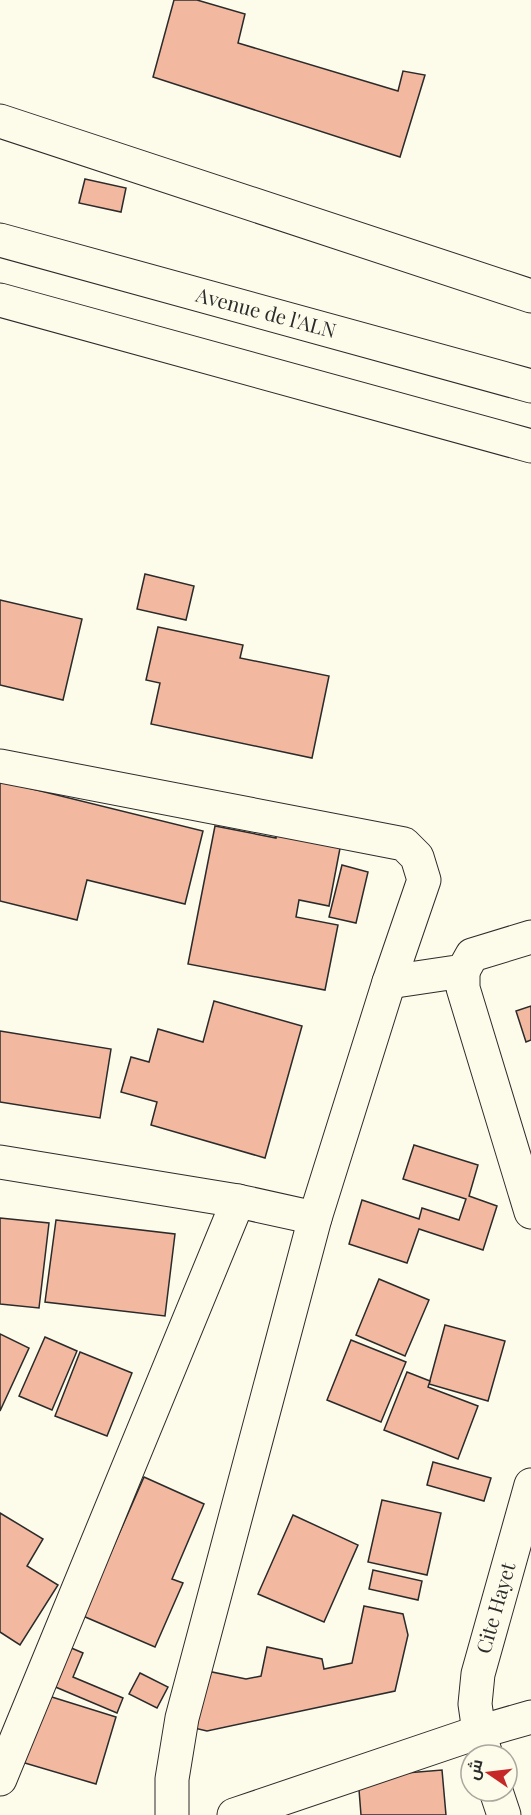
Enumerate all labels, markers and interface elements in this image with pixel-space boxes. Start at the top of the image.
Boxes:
street label: Avenue de l'ALN [193,280,339,343]
street label: Cite Hayet [469,1558,521,1656]
north arrow [459,1743,519,1803]
text: ش [461,1757,487,1782]

